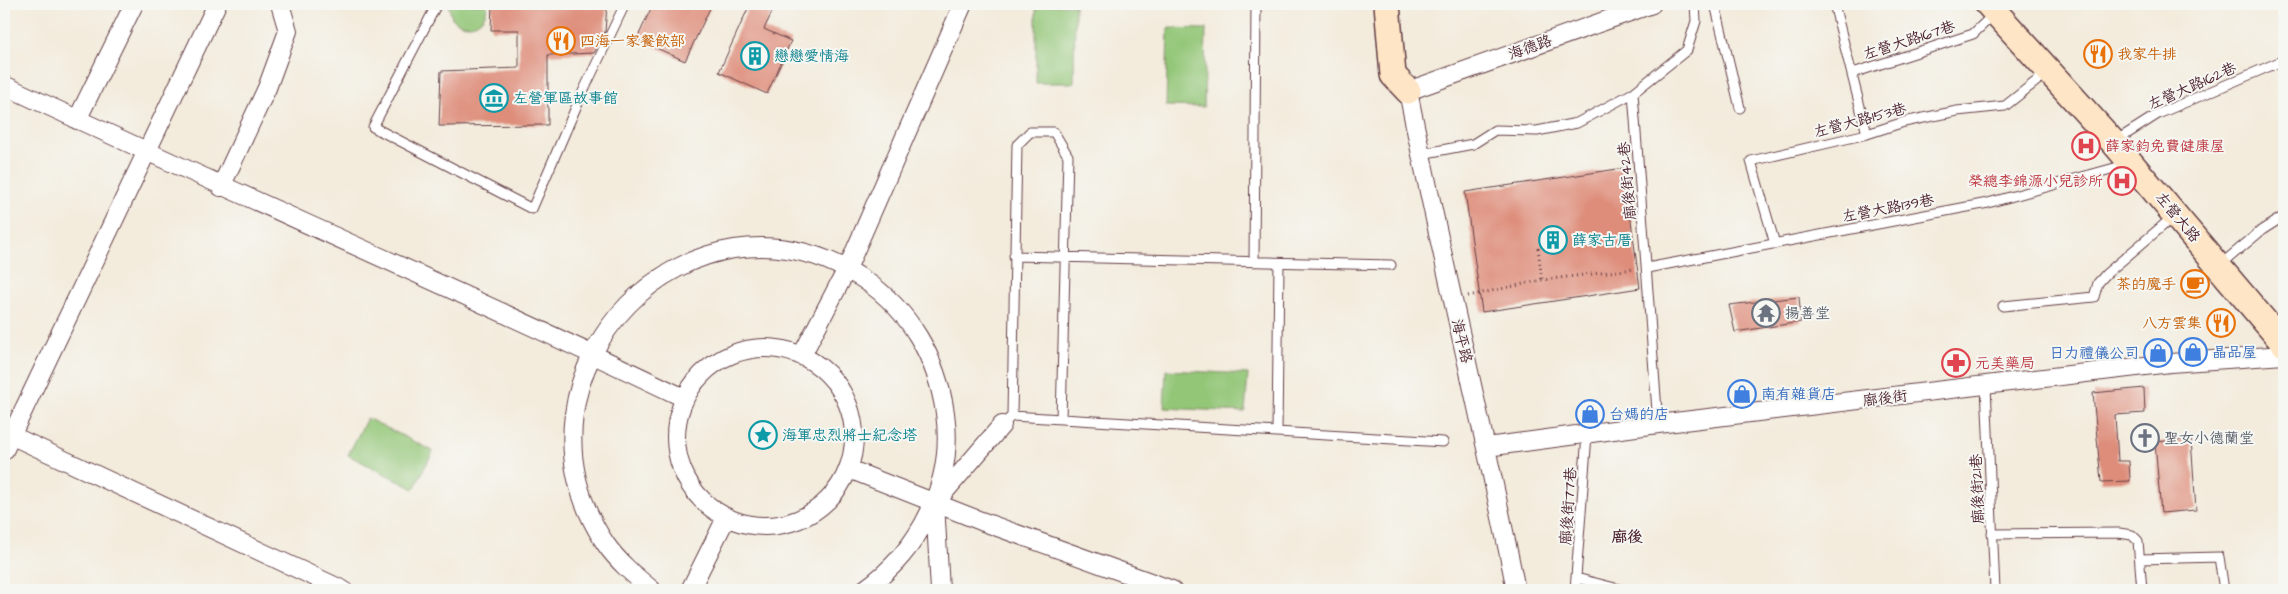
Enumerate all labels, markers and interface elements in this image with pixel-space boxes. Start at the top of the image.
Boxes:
street label: 左營大路167巷 [1860,16,1958,65]
restaurant icon: 四海一家餐飲部 [546,26,576,56]
street label: 海德路 [1505,30,1555,65]
place label: 四海一家餐飲部 [580,31,685,52]
restaurant icon: 我家牛排 [2083,39,2113,69]
building icon: 戀戀愛情海 [740,41,770,71]
place label: 我家牛排 [2117,44,2177,65]
place label: 戀戀愛情海 [774,46,849,67]
street label: 左營大路162巷 [2145,58,2240,115]
museum icon: 左營軍區故事館 [479,83,509,113]
place label: 左營軍區故事館 [513,88,618,109]
street label: 左營大路153巷 [1811,98,1909,143]
hospital icon: 薛家鈞免費健康屋 [2071,131,2101,161]
place label: 薛家鈞免費健康屋 [2105,136,2225,157]
street label: 廍後街42巷 [1614,141,1641,221]
hospital icon: 榮總李錦源小兒診所 [2107,166,2137,196]
place label: 榮總李錦源小兒診所 [1968,171,2103,192]
street label: 左營大路 [2150,188,2205,247]
street label: 左營大路139巷 [1840,189,1936,228]
building icon: 薛家古厝 [1538,225,1568,255]
place label: 薛家古厝 [1572,230,1632,251]
cafe icon: 茶的魔手 [2180,269,2210,299]
place label: 茶的魔手 [2116,274,2176,295]
temple icon: 揚善堂 [1751,298,1781,328]
place label: 揚善堂 [1785,303,1830,324]
restaurant icon: 八方雲集 [2206,308,2236,338]
place label: 八方雲集 [2142,313,2202,334]
street label: 海平路 [1446,317,1477,366]
shop icon: 晶品屋 [2178,337,2208,367]
shop icon: 日力禮儀公司 [2143,338,2173,368]
place label: 晶品屋 [2212,342,2257,363]
place label: 日力禮儀公司 [2049,343,2139,364]
pharmacy icon: 元美藥局 [1941,348,1971,378]
place label: 元美藥局 [1975,353,2035,374]
shop icon: 南有雜貨店 [1727,379,1757,409]
place label: 南有雜貨店 [1761,384,1836,405]
street label: 廍後街 [1861,385,1909,412]
shop icon: 台媽的店 [1575,399,1605,429]
place label: 台媽的店 [1609,404,1669,425]
place icon: 海軍忠烈將士紀念塔 [748,420,778,450]
church icon: 聖女小德蘭堂 [2130,423,2160,453]
place label: 海軍忠烈將士紀念塔 [782,425,917,446]
place label: 聖女小德蘭堂 [2164,428,2254,449]
street label: 廍後街21巷 [1966,453,1989,525]
street label: 廍後街77巷 [1555,466,1582,546]
district label: 廍後 [1611,526,1643,548]

